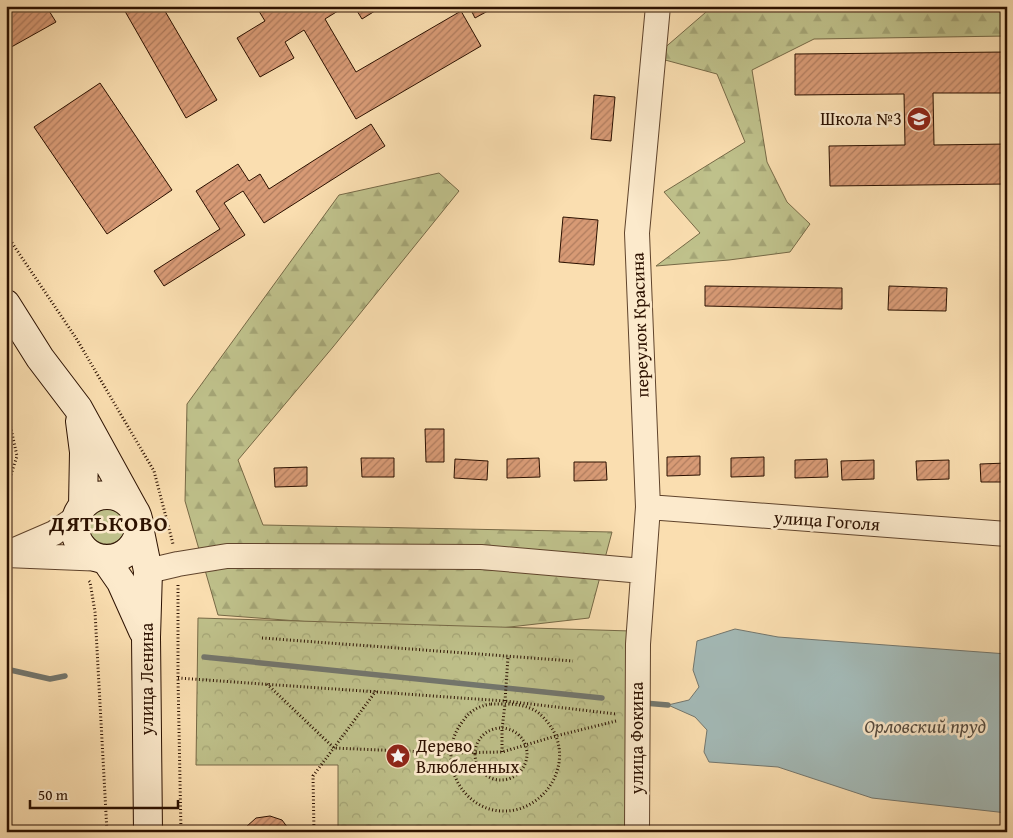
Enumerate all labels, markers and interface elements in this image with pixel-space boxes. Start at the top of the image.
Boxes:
place label: Школа №3 [820,105,902,132]
school or university icon: Школа №3 [906,106,932,132]
street label: переулок Красина [623,251,656,398]
street label: улица Гоголя [772,503,881,538]
district label: ДЯТЬКОВО [48,507,169,539]
street label: улица Ленина [133,622,160,736]
street label: улица Фокина [623,681,650,795]
water label: Орловский пруд [864,712,986,740]
place label: Дерево Влюбленных [415,732,520,780]
place icon: Дерево Влюбленных [385,743,411,769]
scale bar [30,778,178,810]
text: 50 m [38,784,69,805]

